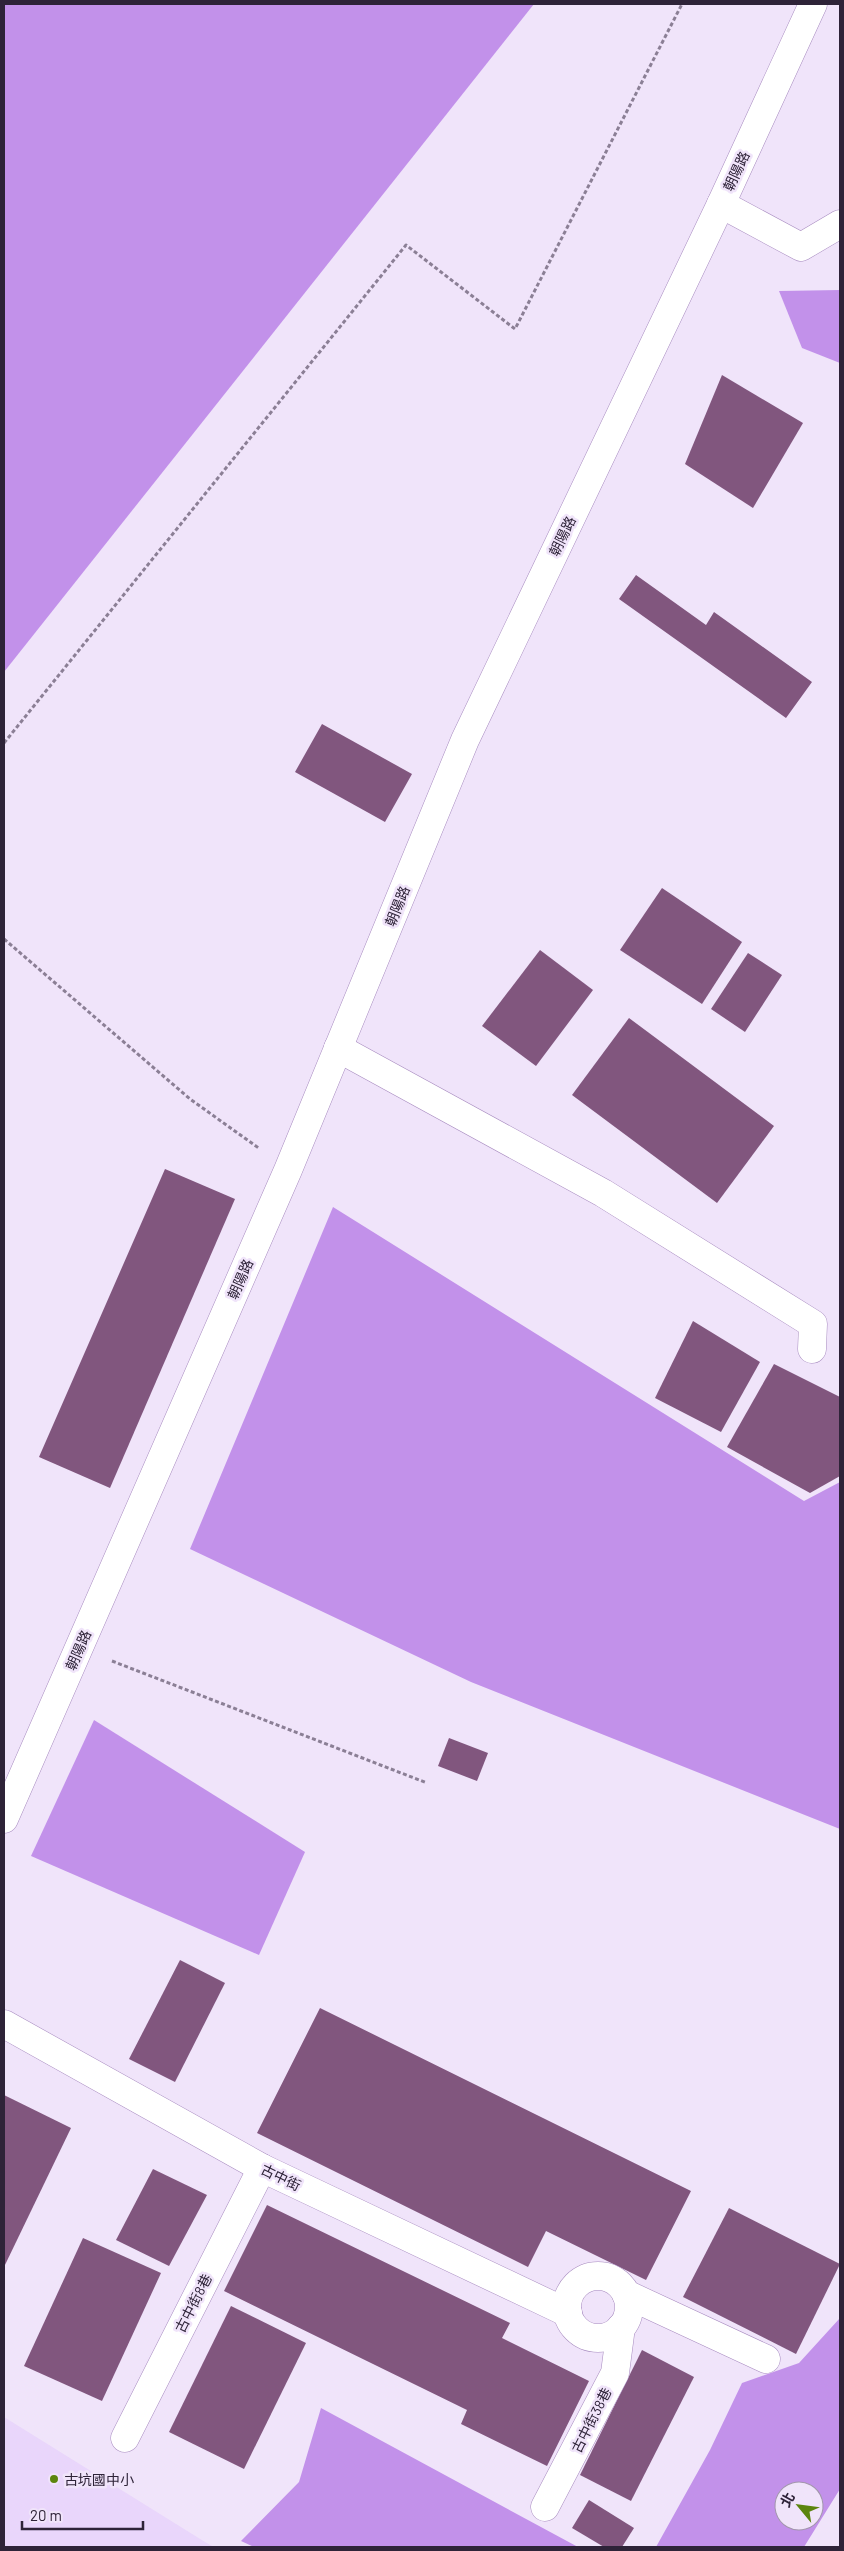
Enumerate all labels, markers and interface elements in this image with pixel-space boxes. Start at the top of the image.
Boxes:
street label: 朝陽路 [719,148,753,194]
street label: 朝陽路 [545,513,579,559]
street label: 朝陽路 [381,883,413,929]
street label: 朝陽路 [224,1256,256,1302]
street label: 朝陽路 [62,1627,94,1673]
street label: 古中街 [258,2160,304,2194]
street label: 古中街8巷 [171,2271,215,2335]
street label: 古中街38巷 [567,2385,615,2455]
place label: 古坑國中小 [64,2471,134,2488]
marker: 古坑國中小 [48,2473,60,2485]
north arrow [774,2481,824,2531]
text: 北 [776,2489,798,2510]
scale bar [22,2498,144,2530]
text: 20 m [30,2506,62,2524]

